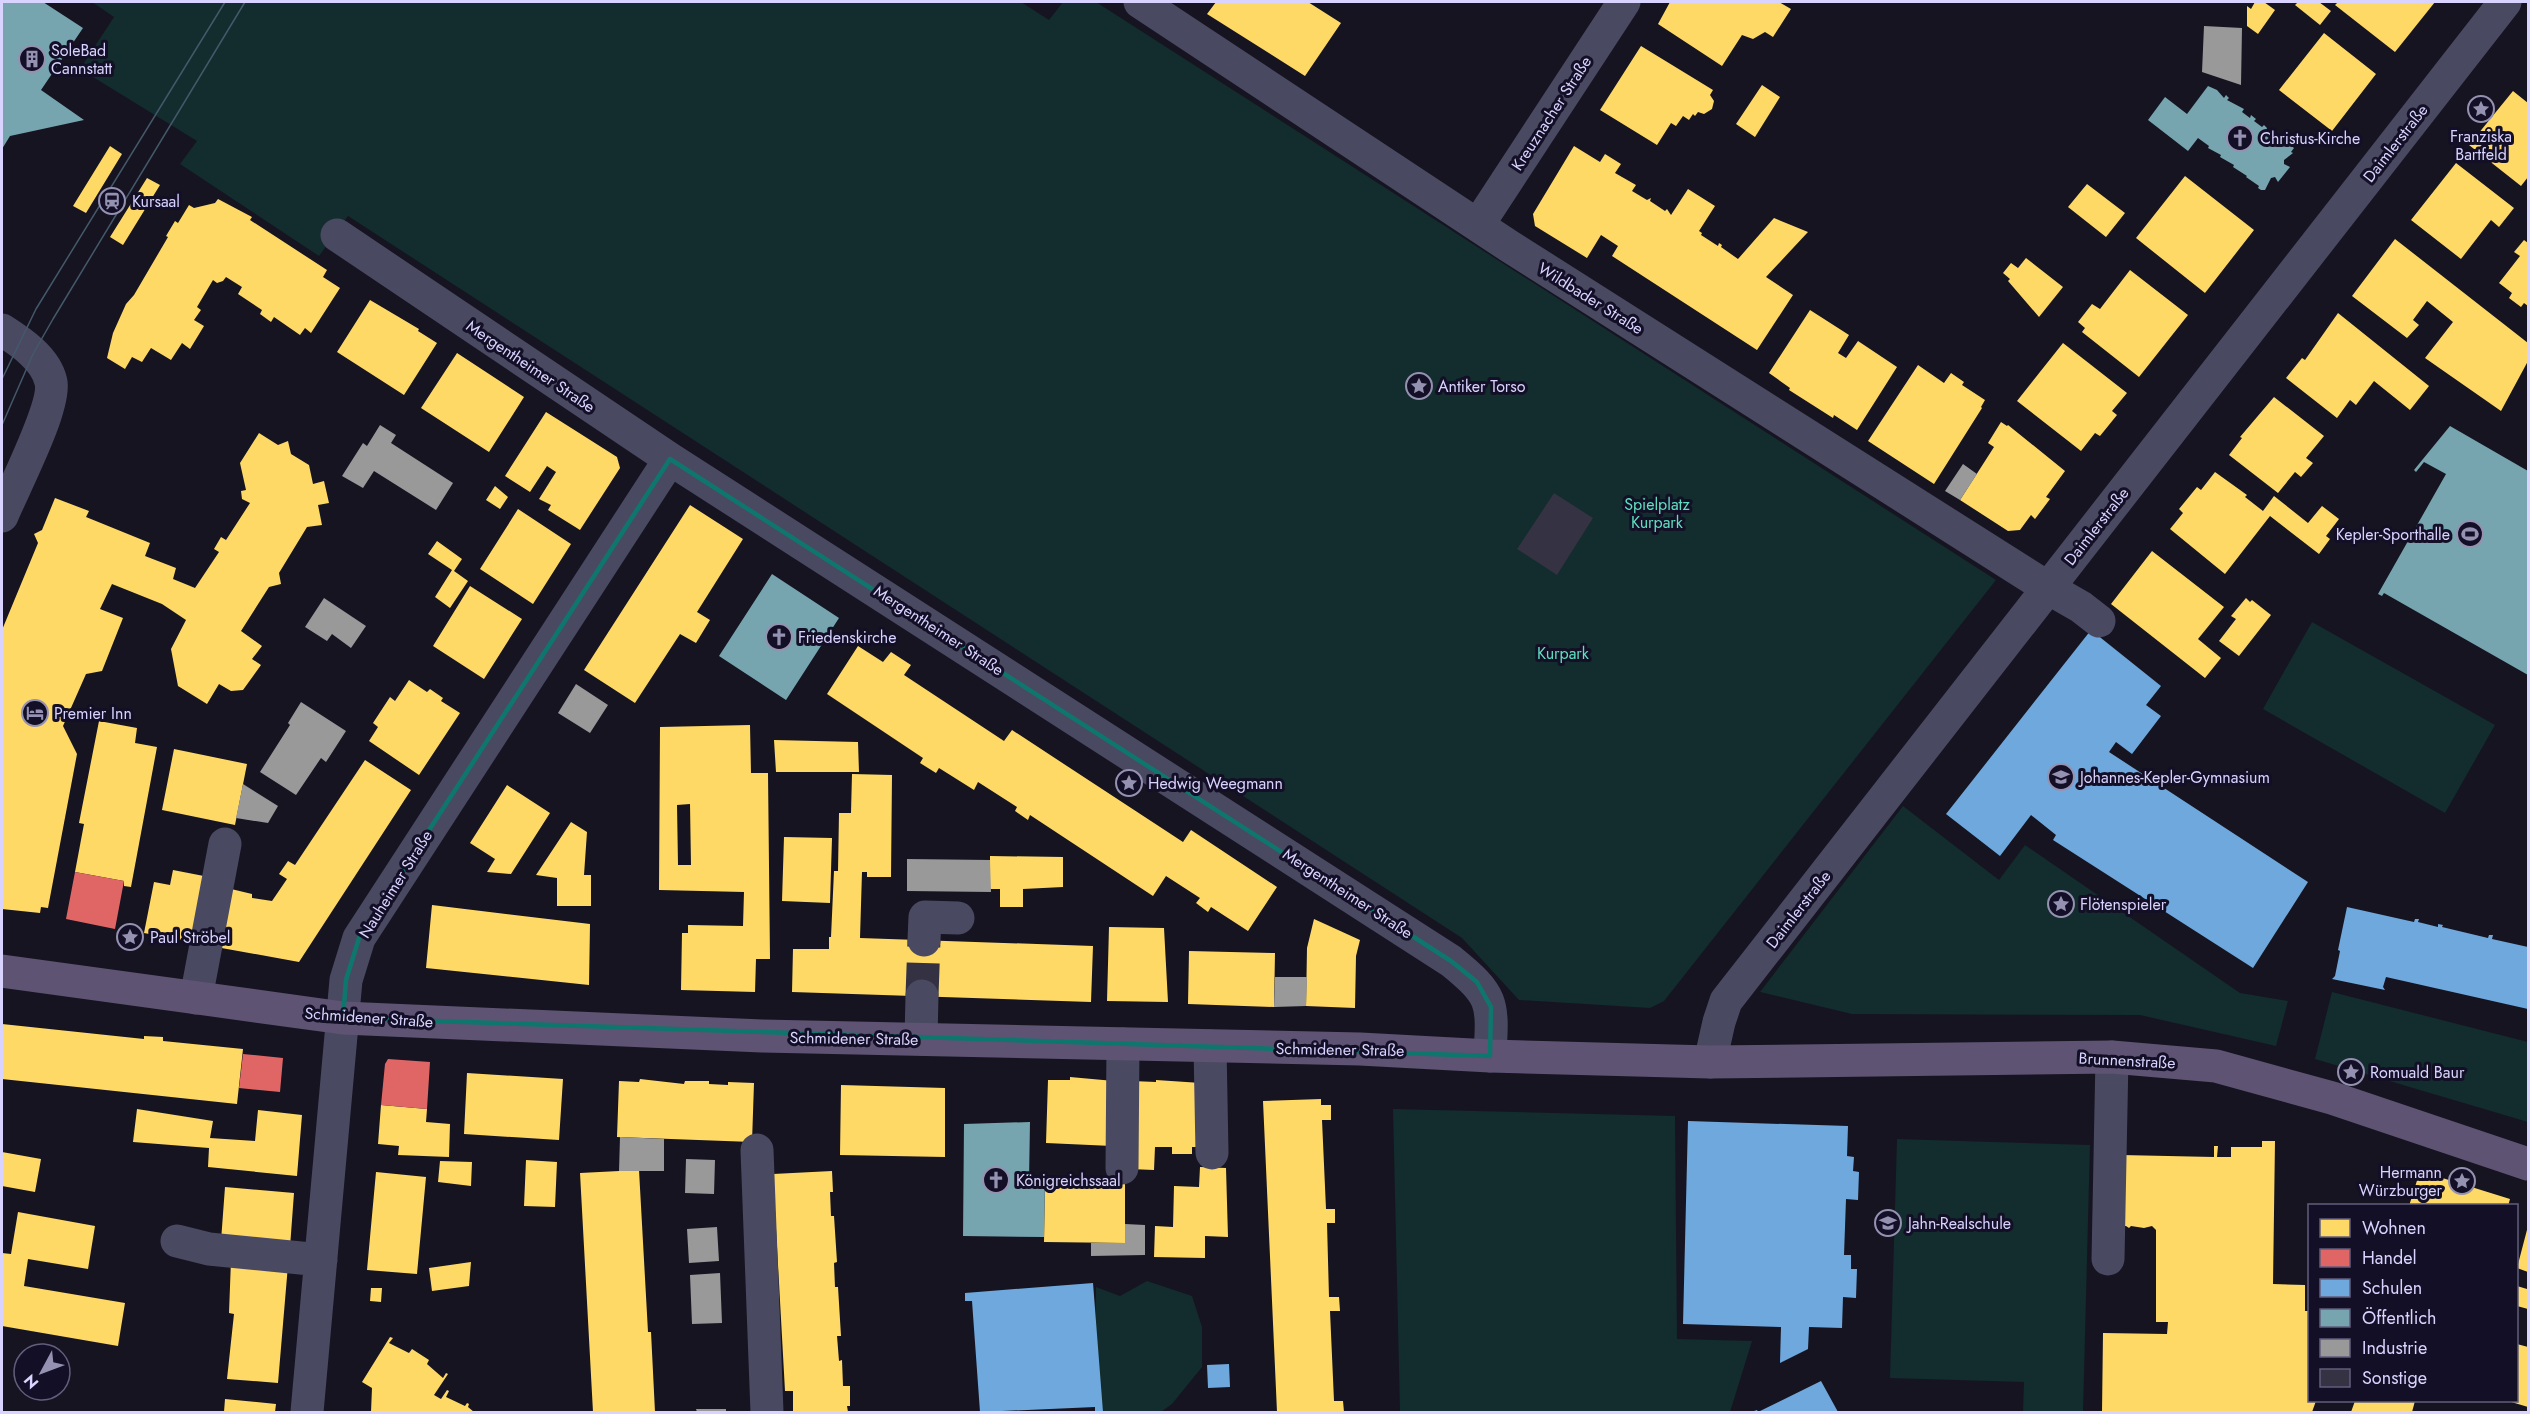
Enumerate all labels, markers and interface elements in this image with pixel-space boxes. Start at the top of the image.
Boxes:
place label: SoleBad Cannstatt [51,39,112,80]
building icon: SoleBad Cannstatt [17,44,47,74]
street label: Kreuznacher Straße [1506,52,1597,175]
place icon: Franziska Bartfeld [2466,94,2496,124]
street label: Daimlerstraße [2358,99,2433,187]
church icon: Christus-Kirche [2225,123,2255,153]
place label: Franziska Bartfeld [2450,125,2512,166]
place label: Christus-Kirche [2260,127,2360,150]
station icon: Kursaal [97,186,127,216]
place label: Kursaal [132,190,180,213]
street label: Wildbader Straße [1534,257,1648,340]
street label: Mergentheimer Straße [462,315,600,418]
place icon: Antiker Torso [1404,371,1434,401]
place label: Antiker Torso [1438,375,1526,398]
street label: Daimlerstraße [2059,482,2134,570]
park label: Spielplatz Kurpark [1624,493,1690,534]
sports icon: Kepler-Sporthalle [2455,519,2485,549]
place label: Kepler-Sporthalle [2336,523,2450,546]
street label: Mergentheimer Straße [869,580,1008,681]
church icon: Friedenskirche [764,622,794,652]
place label: Friedenskirche [798,626,897,649]
park label: Kurpark [1537,642,1590,665]
hotel icon: Premier Inn [20,698,50,728]
place label: Premier Inn [54,702,132,725]
school or university icon: Johannes-Kepler-Gymnasium [2046,762,2076,792]
place label: Johannes-Kepler-Gymnasium [2078,766,2270,789]
place icon: Hedwig Weegmann [1114,768,1144,798]
place label: Hedwig Weegmann [1148,772,1283,795]
street label: Nauheimer Straße [353,826,438,943]
street label: Mergentheimer Straße [1278,843,1417,944]
street label: Daimlerstraße [1761,865,1836,953]
place icon: Flötenspieler [2046,889,2076,919]
place label: Flötenspieler [2080,893,2167,916]
place icon: Paul Ströbel [115,922,145,952]
place label: Paul Ströbel [150,926,231,949]
street label: Schmidener Straße [304,1002,434,1033]
street label: Schmidener Straße [789,1026,919,1051]
street label: Schmidener Straße [1275,1037,1405,1062]
street label: Brunnenstraße [2078,1046,2176,1075]
place icon: Romuald Baur [2336,1057,2366,1087]
place label: Romuald Baur [2370,1061,2465,1084]
place label: Hermann Würzburger [2359,1161,2443,1202]
church icon: Königreichssaal [981,1165,1011,1195]
place icon: Hermann Würzburger [2447,1166,2477,1196]
place label: Königreichssaal [1016,1169,1121,1192]
legend [2308,1204,2518,1402]
school or university icon: Jahn-Realschule [1873,1208,1903,1238]
place label: Jahn-Realschule [1906,1212,2011,1235]
text: Wohnen [2362,1215,2426,1241]
text: Handel [2362,1245,2417,1271]
text: Schulen [2362,1275,2422,1301]
text: Öffentlich [2362,1305,2436,1331]
text: Industrie [2362,1335,2427,1361]
north arrow [12,1342,72,1402]
text: Sonstige [2362,1365,2427,1391]
text: N [18,1369,44,1394]

